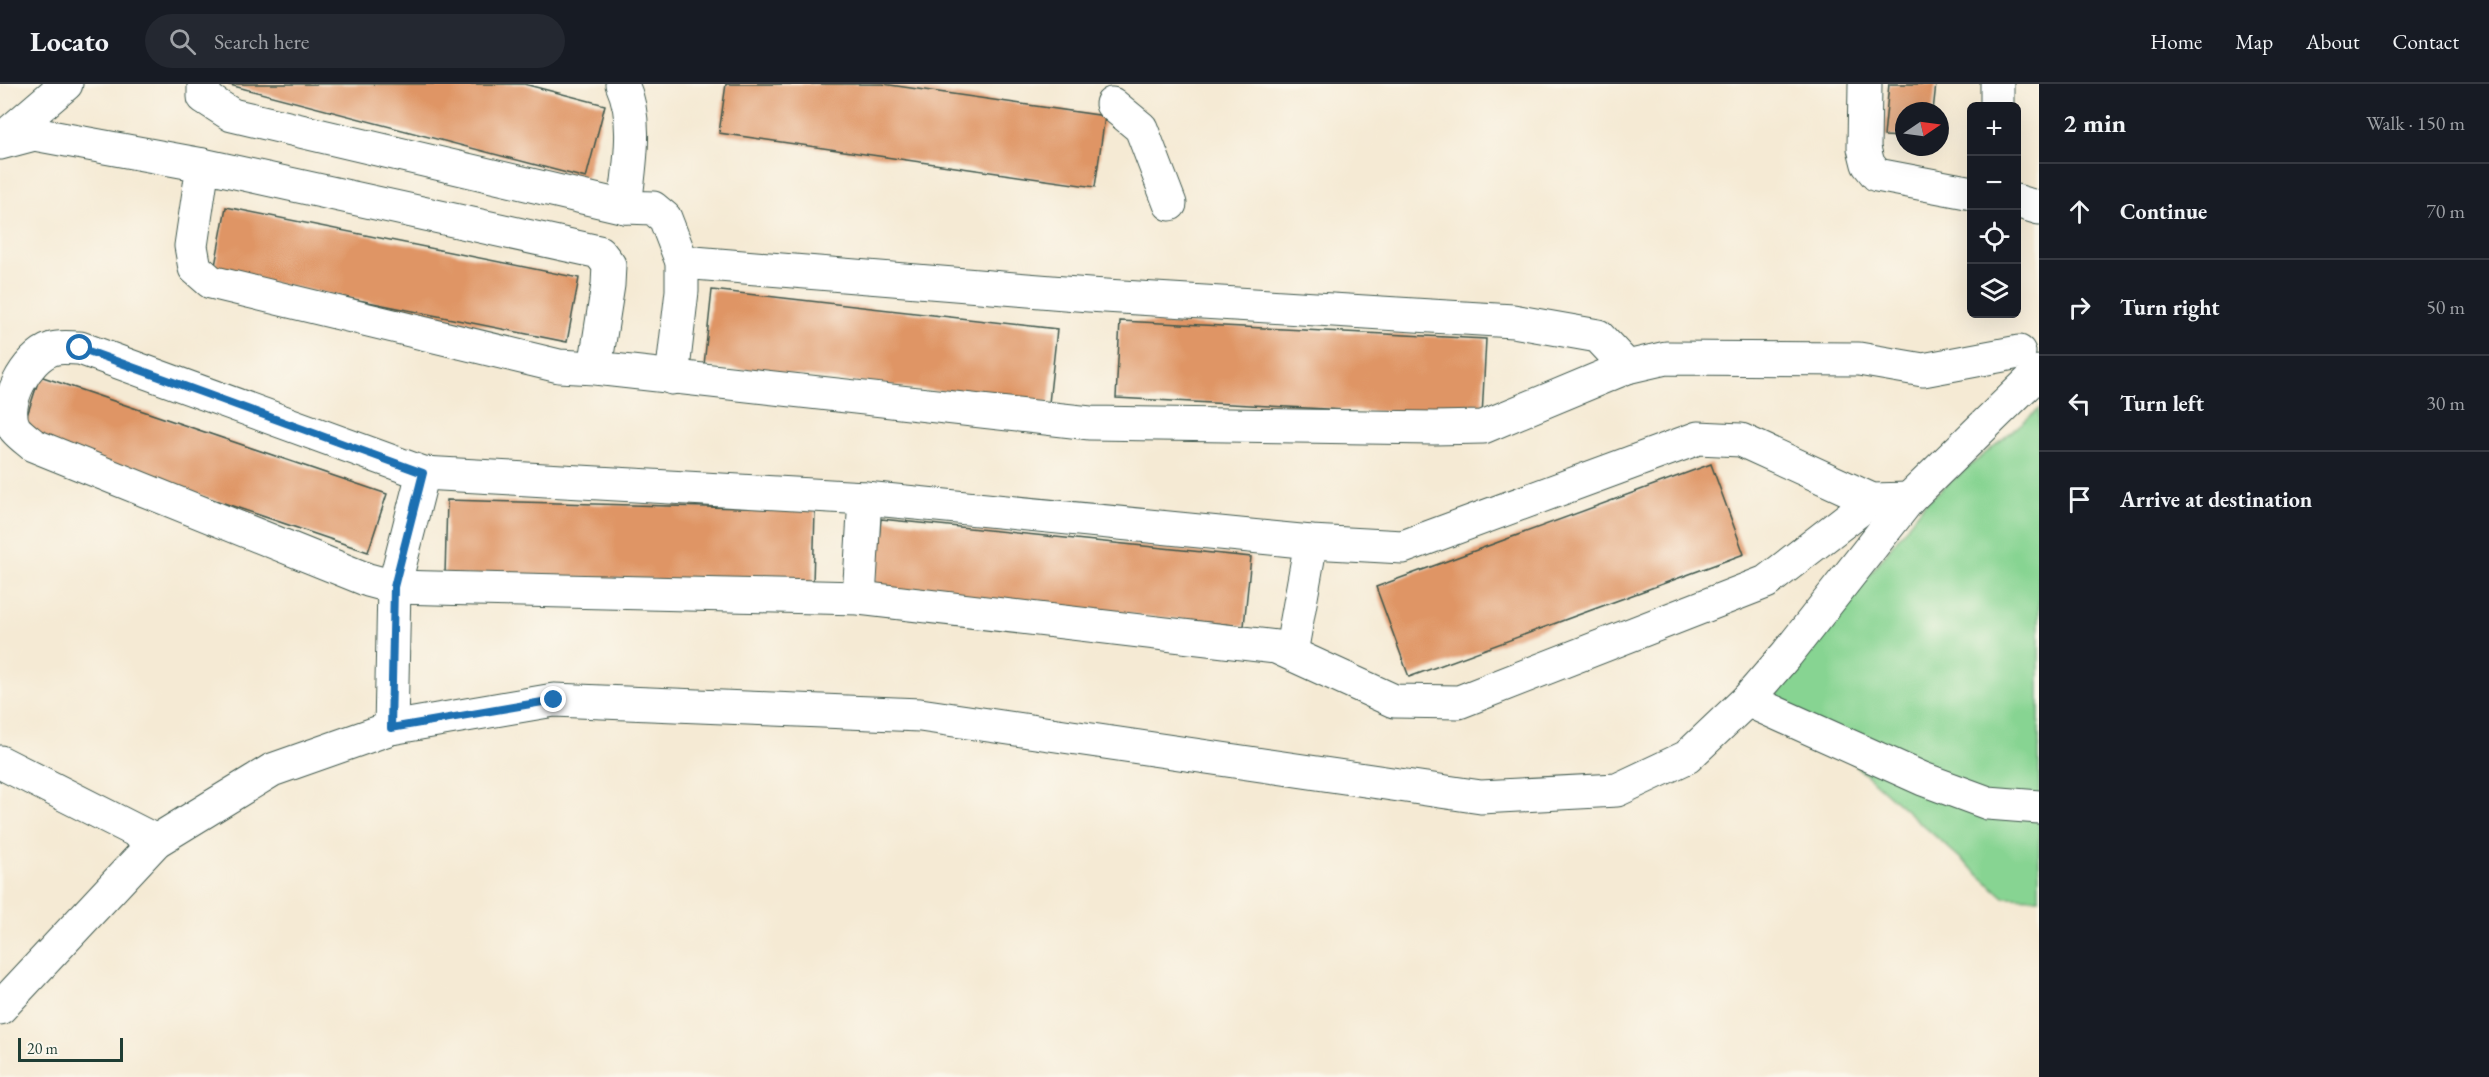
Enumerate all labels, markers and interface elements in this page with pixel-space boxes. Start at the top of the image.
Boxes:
search box [145,14,565,68]
text: Locato [30,23,109,59]
icon: search [166,25,199,58]
text: Search here [214,27,309,56]
text: Home [2150,28,2202,55]
text: Map [2235,28,2273,55]
text: About [2306,28,2359,55]
text: Contact [2392,28,2459,55]
north arrow [1895,102,1949,156]
map controls [1967,102,2021,318]
button: + [1967,102,2021,156]
text: 2 min [2063,106,2126,140]
text: Walk · 150 m [2366,110,2465,136]
button: − [1967,156,2021,210]
icon: ahead [2063,195,2096,228]
text: Continue [2120,197,2207,226]
text: 70 m [2426,198,2465,224]
button: locate [1967,210,2021,264]
button: layers [1967,264,2021,318]
icon: right [2063,291,2096,324]
text: Turn right [2120,293,2219,322]
text: 50 m [2426,294,2465,320]
route start [66,334,92,360]
icon: left [2063,387,2096,420]
text: Turn left [2120,389,2204,418]
text: 30 m [2426,390,2465,416]
icon: arrive [2063,483,2096,516]
text: Arrive at destination [2120,485,2312,514]
route end [540,686,566,712]
scale bar [18,1035,123,1062]
text: 20 m [27,1038,58,1059]

